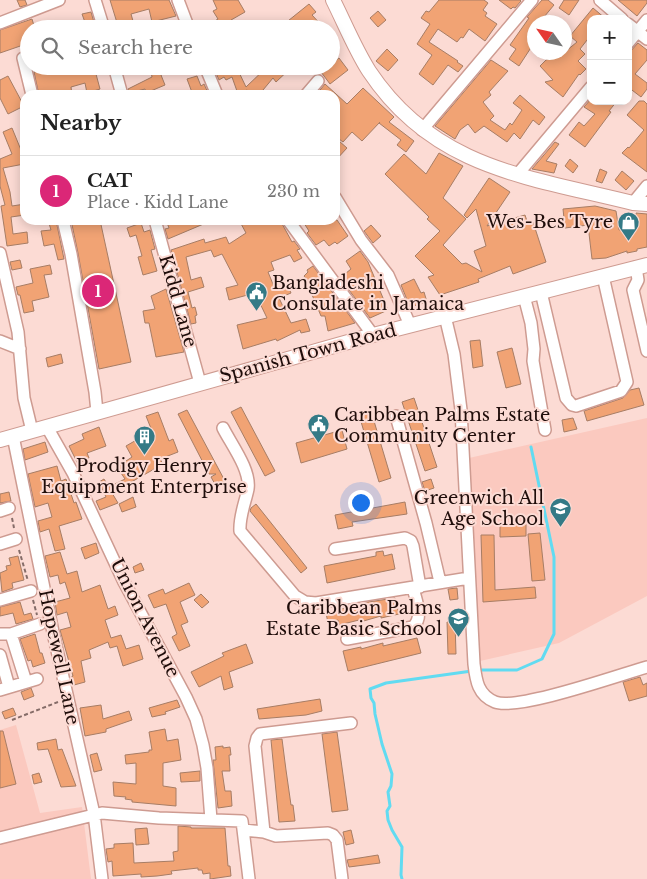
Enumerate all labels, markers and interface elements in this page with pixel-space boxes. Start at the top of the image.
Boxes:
north arrow [527,15,572,60]
map controls [587,15,632,105]
button: + [587,15,632,60]
search box [20,20,340,75]
icon: search [38,34,66,62]
text: Search here [78,36,193,59]
button: − [587,60,632,105]
text: Nearby [40,110,121,136]
text: CAT [87,169,132,192]
text: 1 [53,181,59,201]
text: 230 m [267,181,320,201]
text: Place · Kidd Lane [87,192,228,212]
shop icon: Wes-Bes Tyre [617,210,641,241]
place label: Wes-Bes Tyre [485,211,613,233]
street label: Kidd Lane [154,252,202,350]
pin: 1 [82,272,114,310]
place label: Bangladeshi Consulate in Jamaica [272,272,464,315]
public building icon: Bangladeshi Consulate in Jamaica [244,281,268,312]
street label: Spanish Town Road [217,319,399,387]
place label: Caribbean Palms Estate Community Center [334,404,550,447]
public building icon: Caribbean Palms Estate Community Center [306,413,330,444]
building icon: Prodigy Henry Equipment Enterprise [132,424,156,455]
place label: Prodigy Henry Equipment Enterprise [41,455,247,498]
place label: Greenwich All Age School [414,487,544,530]
your location [348,490,374,516]
school or university icon: Greenwich All Age School [548,496,572,527]
street label: Union Avenue [106,555,184,681]
street label: Hopewell Lane [34,587,84,727]
place label: Caribbean Palms Estate Basic School [266,597,442,640]
school or university icon: Caribbean Palms Estate Basic School [446,606,470,637]

